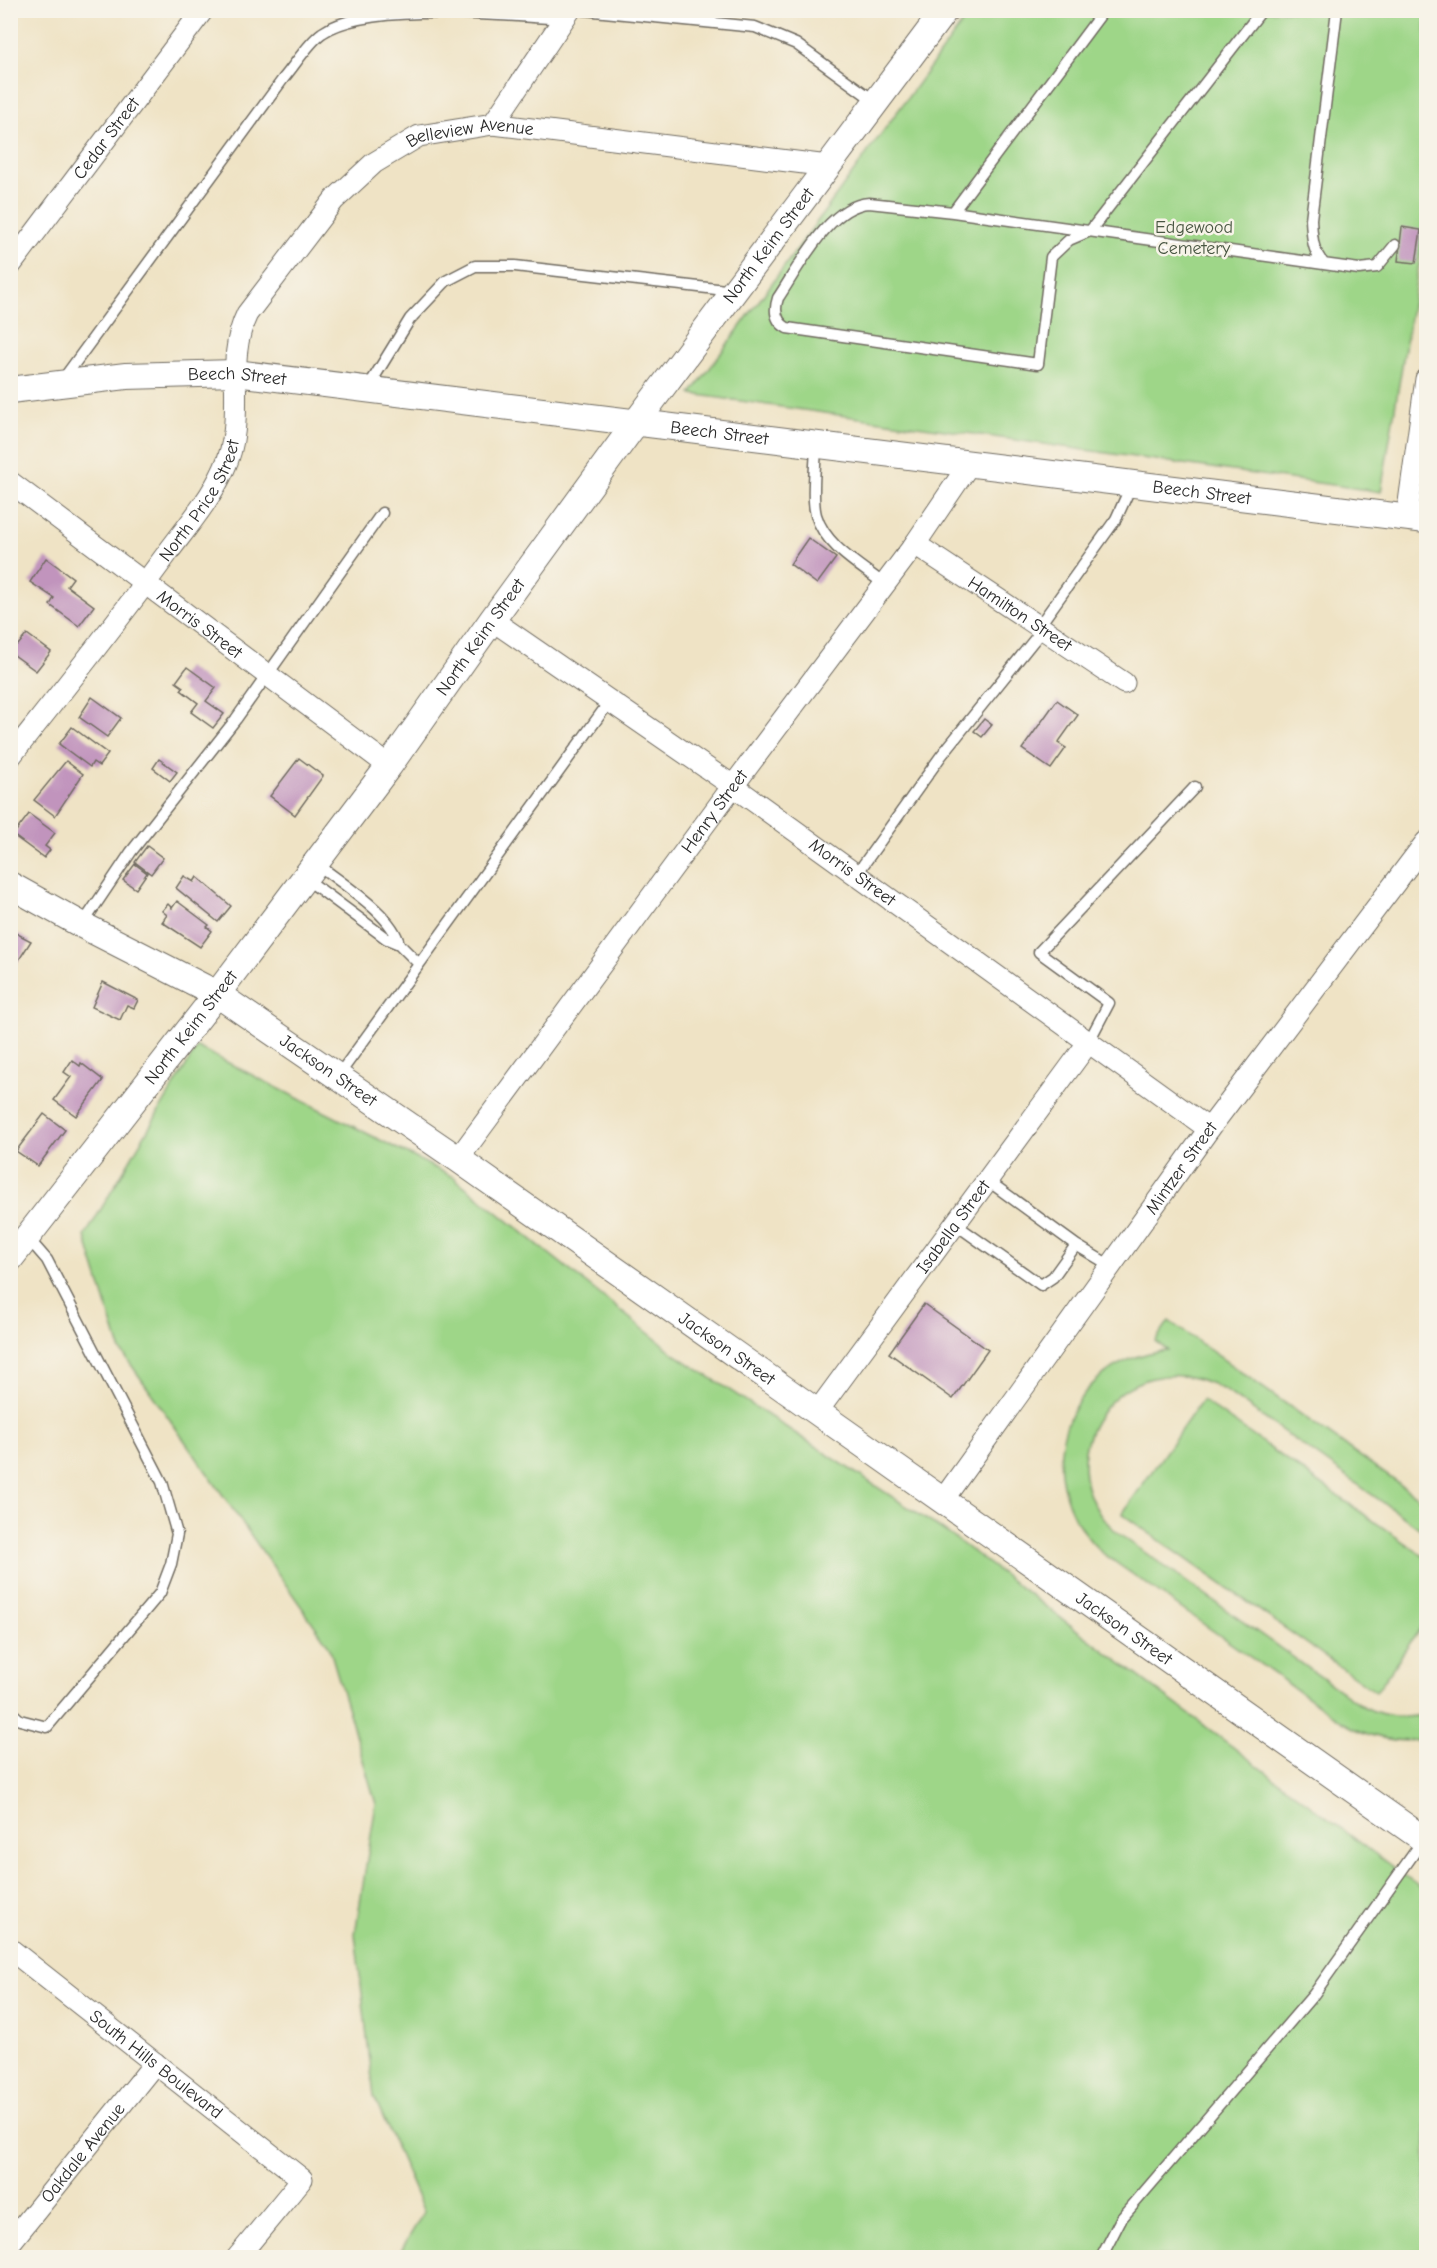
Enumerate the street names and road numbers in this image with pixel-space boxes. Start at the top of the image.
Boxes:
street label: Cedar Street [69,93,145,184]
street label: Belleview Avenue [402,114,535,152]
street label: North Keim Street [719,183,819,308]
street label: Beech Street [188,363,288,390]
street label: Beech Street [669,417,770,450]
street label: North Price Street [155,437,244,566]
street label: Beech Street [1151,476,1253,509]
street label: Hamilton Street [964,572,1076,657]
street label: North Keim Street [432,574,530,700]
street label: Morris Street [152,586,247,664]
street label: Henry Street [677,765,753,857]
street label: Morris Street [805,834,900,911]
street label: North Keim Street [140,966,243,1089]
street label: Jackson Street [276,1030,381,1112]
street label: Mintzer Street [1141,1117,1222,1219]
street label: Isabella Street [912,1175,995,1278]
street label: Jackson Street [674,1308,780,1390]
street label: Jackson Street [1072,1588,1177,1670]
street label: South Hills Boulevard [85,2006,227,2123]
street label: Oakdale Avenue [37,2099,130,2207]

